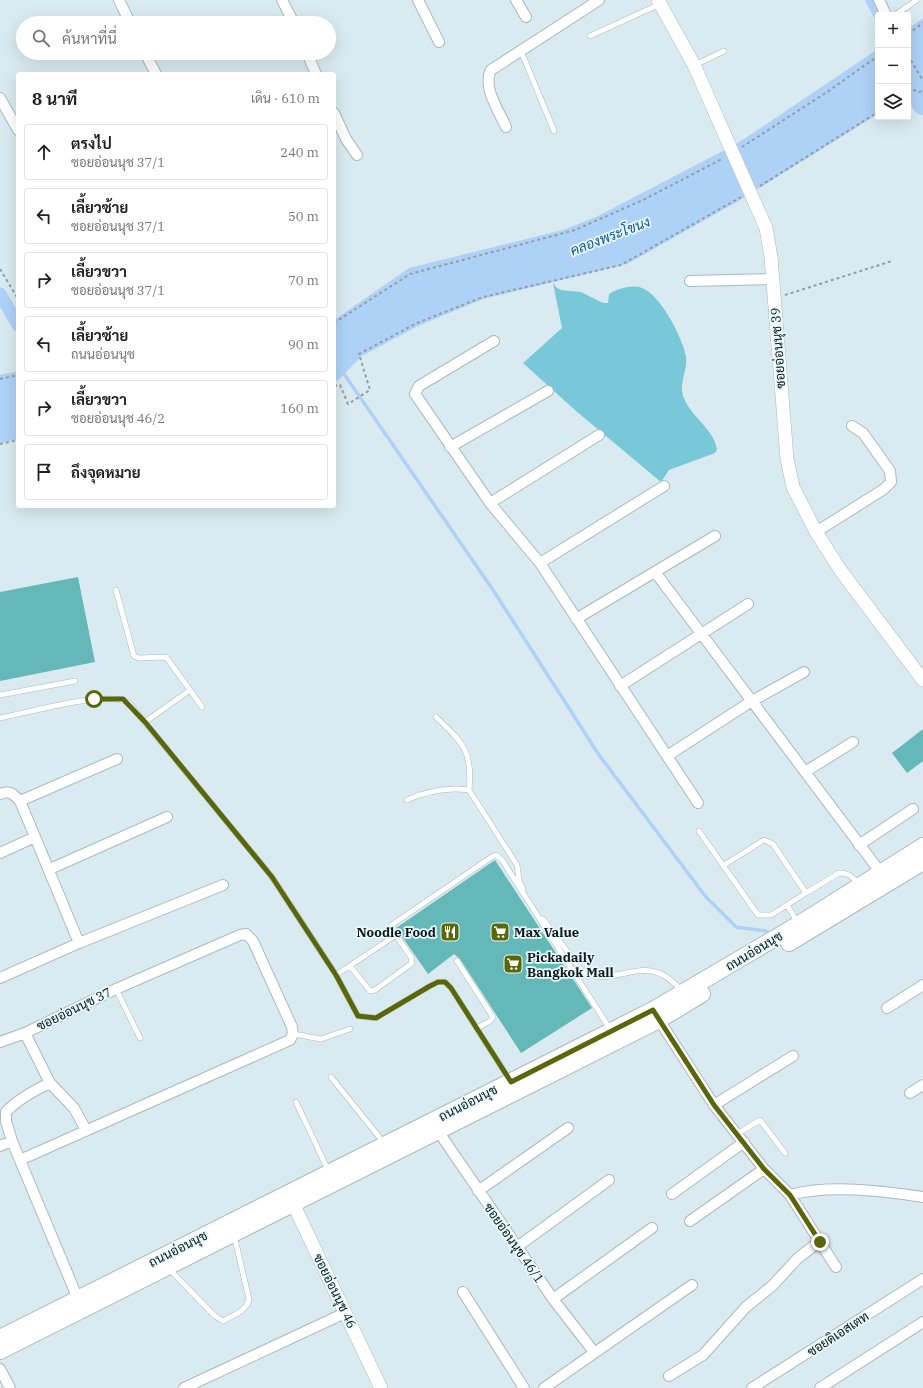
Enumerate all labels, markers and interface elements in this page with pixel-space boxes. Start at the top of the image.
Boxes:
map controls [875,12,911,120]
button: + [875,12,911,48]
search box [16,16,336,60]
icon: search [30,27,52,49]
text: ค้นหาที่นี่ [62,29,117,48]
button: − [875,48,911,84]
button: layers [875,84,911,120]
text: 8 นาที [32,88,77,110]
text: เดิน · 610 m [251,90,320,107]
text: ตรงไป [71,134,112,153]
icon: ahead [33,141,55,163]
text: 240 m [280,144,319,161]
text: ซอยอ่อนนุช 37/1 [71,154,165,171]
text: เลี้ยวซ้าย [71,198,128,217]
icon: left [33,205,55,227]
text: 50 m [288,208,319,225]
water label: คลองพระโขนง [567,212,653,260]
text: ซอยอ่อนนุช 37/1 [71,218,165,235]
text: เลี้ยวขวา [71,262,127,281]
icon: right [33,269,55,291]
text: 70 m [288,272,319,289]
text: ซอยอ่อนนุช 37/1 [71,282,165,299]
street label: ซอยอ่อนนุช 39 [767,307,790,389]
text: เลี้ยวซ้าย [71,326,128,345]
icon: left [33,333,55,355]
text: 90 m [288,336,319,353]
text: ถนนอ่อนนุช [71,346,135,363]
text: เลี้ยวขวา [71,390,127,409]
icon: right [33,397,55,419]
text: 160 m [280,400,319,417]
text: ซอยอ่อนนุช 46/2 [71,410,165,427]
icon: arrive [33,461,55,483]
text: ถึงจุดหมาย [71,463,141,482]
route start [85,690,103,708]
restaurant icon: Noodle Food [439,921,461,943]
supermarket icon: Max Value [489,921,511,943]
place label: Noodle Food [356,924,436,941]
place label: Max Value [514,924,579,941]
street label: ถนนอ่อนนุช [722,927,786,976]
place label: Pickadaily Bangkok Mall [527,949,614,981]
supermarket icon: Pickadaily Bangkok Mall [502,953,524,975]
street label: ซอยอ่อนนุช 37 [34,984,115,1035]
street label: ถนนอ่อนนุช [436,1081,501,1126]
street label: ซอยอ่อนนุช 46/1 [479,1200,548,1287]
street label: ถนนอ่อนนุช [146,1227,211,1272]
route end [811,1233,829,1251]
street label: ซอยอ่อนนุช 46 [309,1251,360,1332]
street label: ซอยดิเอสเตท [804,1308,872,1360]

